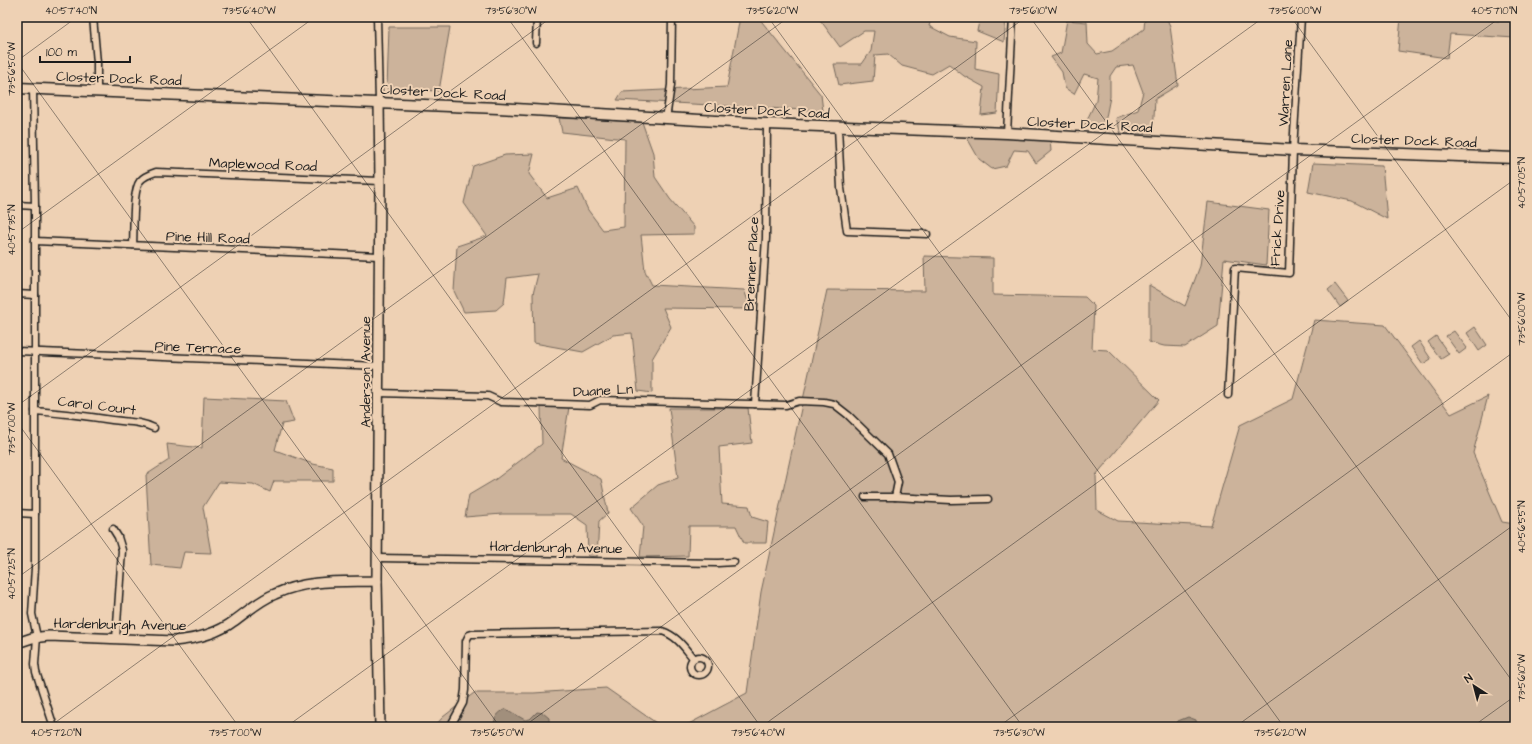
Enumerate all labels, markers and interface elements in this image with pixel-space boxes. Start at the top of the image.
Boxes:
text: 40°57'40"N [45,4,97,18]
text: 73°56'40"W [222,4,276,18]
text: 73°56'30"W [485,4,537,18]
text: 73°56'20"W [746,4,799,18]
text: 73°56'10"W [1009,4,1057,18]
text: 73°56'00"W [1269,4,1322,18]
text: 40°57'10"N [1471,4,1517,18]
scale bar [40,38,130,64]
street label: Warren Lane [1274,39,1298,127]
text: 73°56'50"W [5,42,19,96]
text: 100 m [46,44,77,61]
street label: Closter Dock Road [56,67,182,91]
street label: Closter Dock Road [380,80,506,106]
street label: Closter Dock Road [704,98,830,124]
street label: Closter Dock Road [1027,112,1153,138]
street label: Closter Dock Road [1351,129,1477,153]
street label: Maplewood Road [209,153,317,177]
text: 40°57'05"N [1515,157,1529,209]
street label: Frick Drive [1265,189,1291,267]
text: 40°57'35"N [5,205,19,255]
street label: Brenner Place [740,216,764,312]
street label: Pine Hill Road [166,227,250,249]
text: 73°56'00"W [1515,292,1529,345]
street label: Anderson Avenue [356,316,376,428]
street label: Pine Terrace [154,336,242,360]
street label: Duane Ln [572,379,634,403]
street label: Carol Court [57,391,137,421]
text: 73°57'00"W [5,402,19,455]
text: 40°56'55"N [1515,500,1529,554]
street label: Hardenburgh Avenue [489,537,623,559]
text: 40°57'25"N [5,548,19,600]
street label: Hardenburgh Avenue [53,614,187,636]
text: 73°56'10"W [1515,654,1529,702]
north arrow [1454,666,1494,706]
text: N [1461,670,1476,686]
text: 40°57'20"N [31,726,81,740]
text: 73°57'00"W [209,726,262,740]
text: 73°56'50"W [470,726,524,740]
text: 73°56'40"W [731,726,785,740]
text: 73°56'30"W [993,726,1045,740]
text: 73°56'20"W [1254,726,1307,740]

